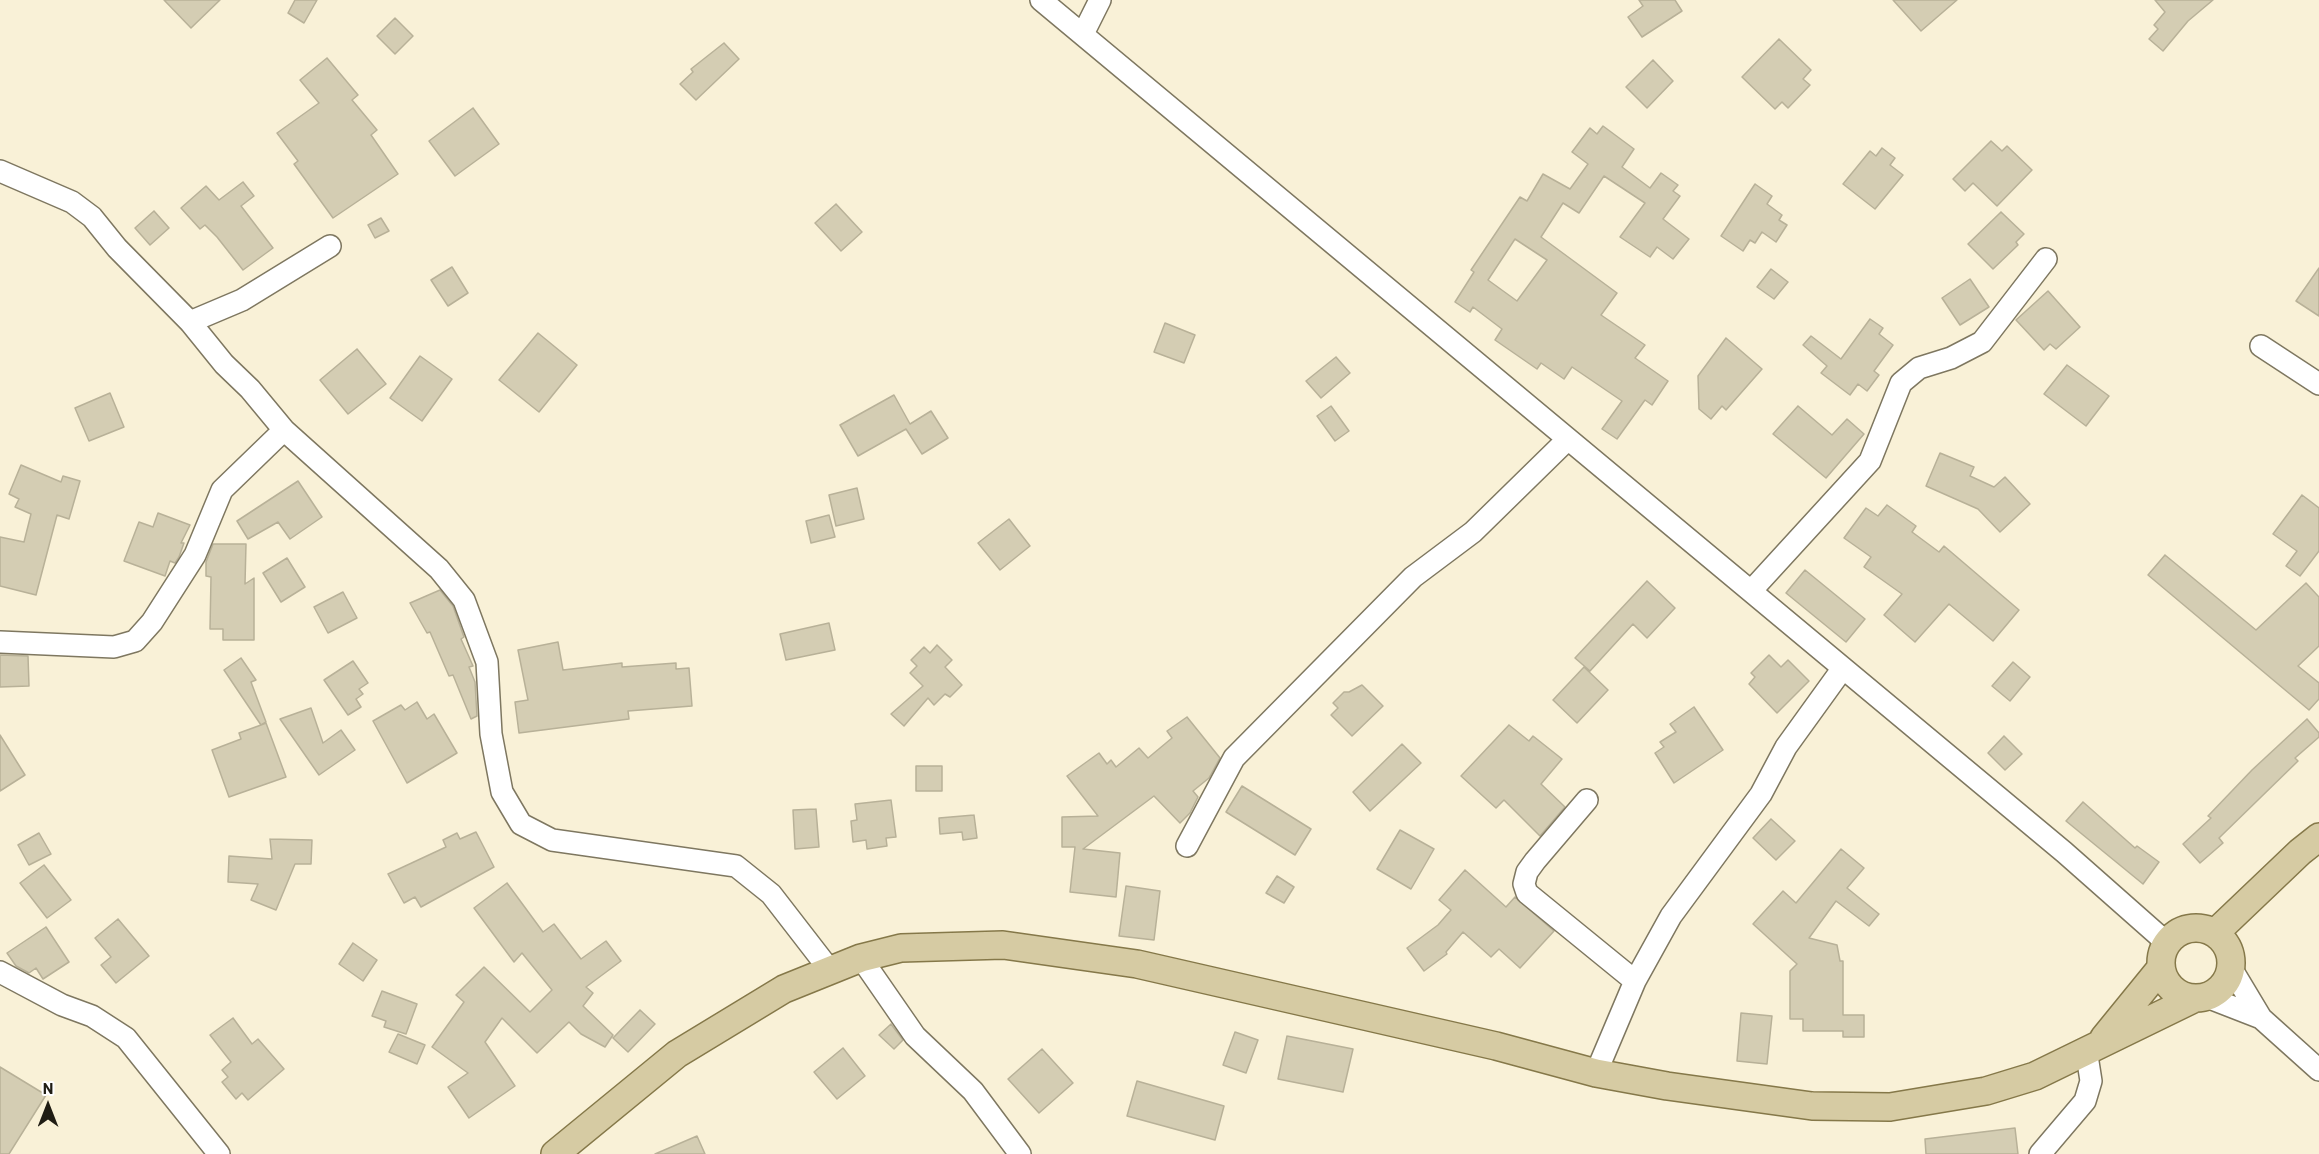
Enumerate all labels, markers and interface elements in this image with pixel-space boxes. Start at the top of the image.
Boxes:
north arrow [18,1076,78,1136]
text: N [43,1078,53,1097]

